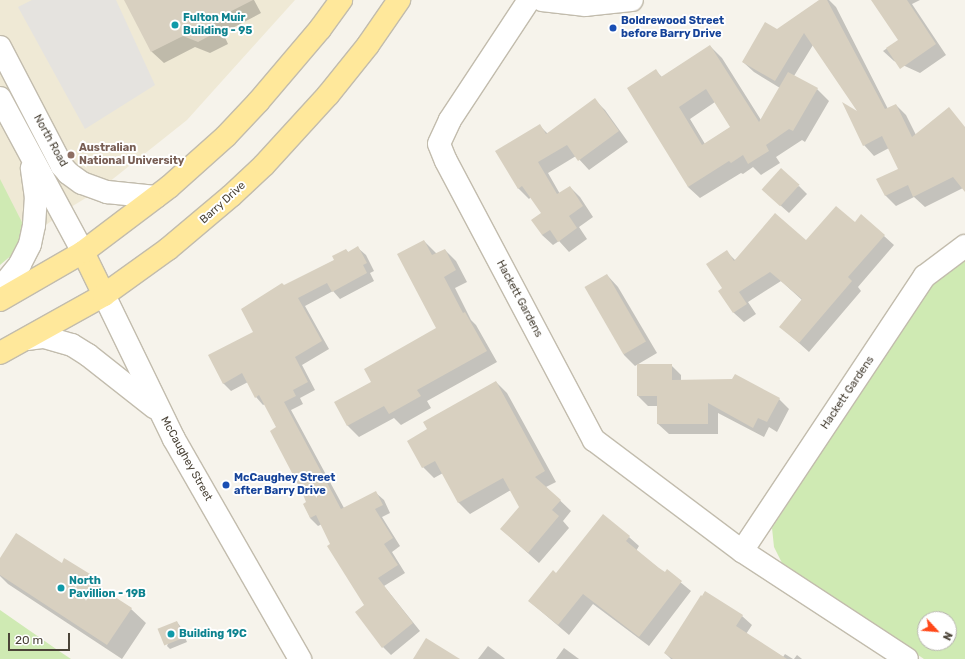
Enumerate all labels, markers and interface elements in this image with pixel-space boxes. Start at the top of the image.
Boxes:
place label: Fulton Muir Building - 95 [183,12,252,38]
place label: Boldrewood Street before Barry Drive [621,15,724,41]
marker: Fulton Muir Building - 95 [170,20,180,30]
marker: Boldrewood Street before Barry Drive [608,23,618,33]
street label: North Road [30,112,70,170]
place label: Australian National University [79,142,184,168]
marker: Australian National University [66,150,76,160]
street label: Barry Drive [197,179,249,227]
street label: Hackett Gardens [493,258,545,340]
street label: Hackett Gardens [819,354,877,432]
street label: McCaughey Street [157,414,215,504]
place label: McCaughey Street after Barry Drive [234,472,336,498]
marker: McCaughey Street after Barry Drive [221,480,231,490]
place label: North Pavillion - 19B [69,575,146,601]
marker: North Pavillion - 19B [56,583,66,593]
north arrow [917,611,957,651]
scale bar [10,625,72,651]
place label: Building 19C [179,627,247,641]
marker: Building 19C [166,629,176,639]
text: N [940,630,955,642]
text: 20 m [15,633,43,647]

